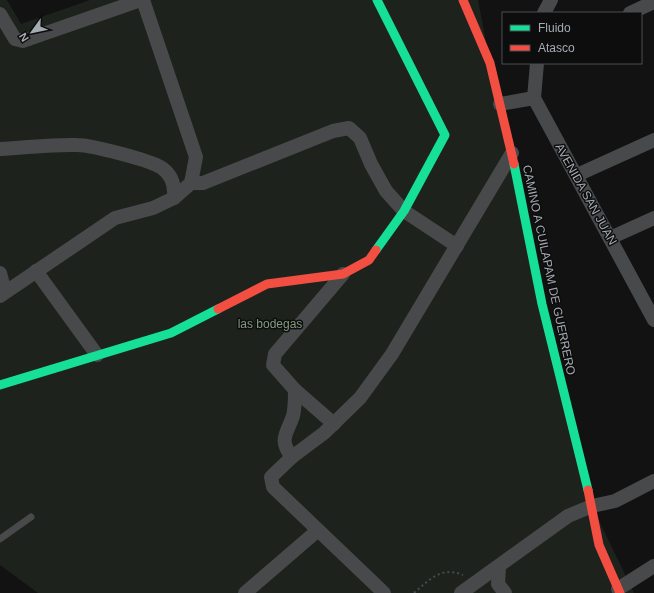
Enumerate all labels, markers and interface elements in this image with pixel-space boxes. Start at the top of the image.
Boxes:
north arrow [12,12,52,52]
legend [502,12,642,64]
text: Fluido [538,21,571,35]
text: N [16,31,31,44]
text: Atasco [538,41,575,55]
street label: AVENIDA SAN JUAN [552,141,620,247]
street label: CAMINO A CUILAPAM DE GUERRERO [520,164,578,376]
park label: las bodegas [238,317,302,331]

